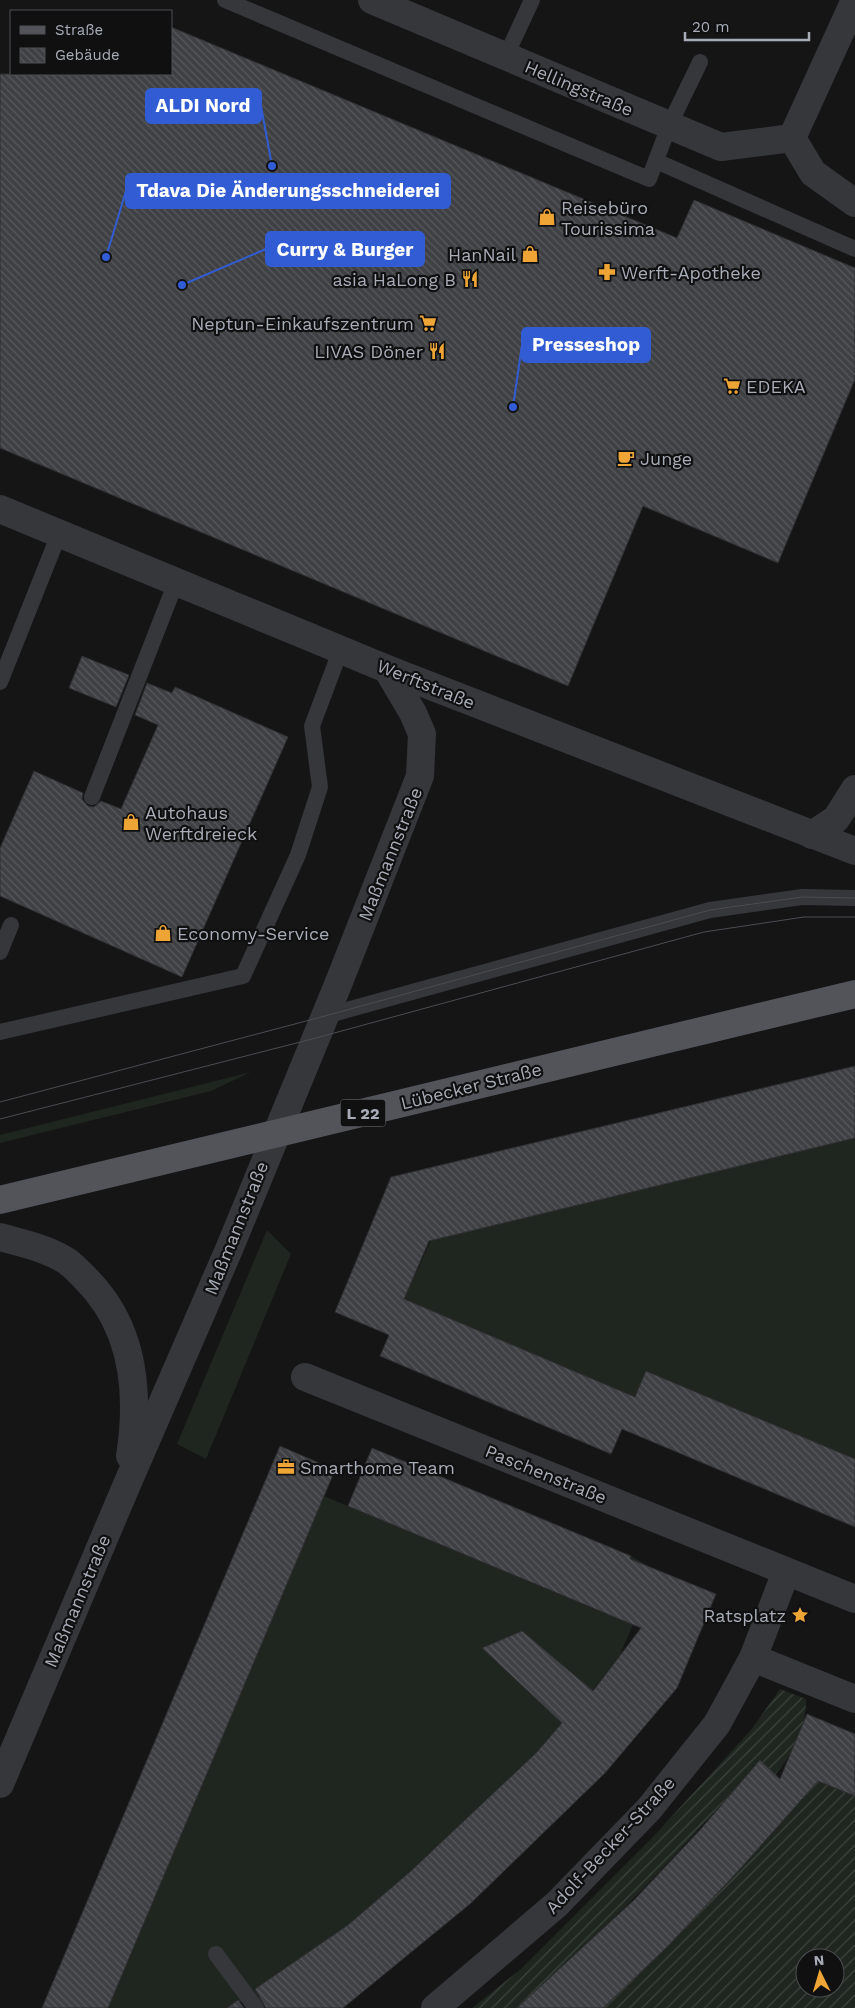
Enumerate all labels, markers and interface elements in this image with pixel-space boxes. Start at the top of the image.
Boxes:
legend [10,10,172,75]
scale bar [685,10,809,42]
text: 20 m [692,18,730,36]
text: Straße [55,21,103,39]
text: Gebäude [55,46,120,64]
street label: Hellingstraße [522,56,636,120]
callout: ALDI Nord [146,89,261,123]
text: ALDI Nord [156,94,250,117]
callout: Tdava Die Änderungsschneiderei [126,174,450,208]
text: Tdava Die Änderungsschneiderei [136,179,440,202]
place label: Reisebüro Tourissima [561,197,655,239]
shop icon: Reisebüro Tourissima [537,207,557,227]
callout: Curry & Burger [266,232,424,266]
text: Curry & Burger [276,238,414,261]
place label: HanNail [448,244,516,265]
shop icon: HanNail [520,244,540,264]
pharmacy icon: Werft-Apotheke [597,262,617,282]
place label: Werft-Apotheke [621,262,761,283]
place label: asia HaLong B [332,269,456,290]
restaurant icon: asia HaLong B [460,269,480,289]
place label: Neptun-Einkaufszentrum [191,313,414,334]
supermarket icon: Neptun-Einkaufszentrum [418,313,438,333]
callout: Presseshop [522,328,650,362]
text: Presseshop [532,333,640,356]
place label: LIVAS Döner [314,341,423,362]
restaurant icon: LIVAS Döner [427,341,447,361]
supermarket icon: EDEKA [722,376,742,396]
place label: EDEKA [746,376,806,397]
cafe icon: Junge [616,448,636,468]
place label: Junge [640,448,692,469]
street label: Werftstraße [374,655,478,713]
street label: Maßmannstraße [354,784,426,924]
place label: Autohaus Werftdreieck [145,802,257,844]
shop icon: Autohaus Werftdreieck [121,812,141,832]
shop icon: Economy-Service [153,923,173,943]
place label: Economy-Service [177,923,329,944]
street label: Lübecker Straße [398,1058,544,1114]
road number: L 22 [340,1100,386,1126]
street label: Maßmannstraße [200,1158,272,1298]
street label: Paschenstraße [482,1440,610,1508]
office icon: Smarthome Team [276,1457,296,1477]
place label: Smarthome Team [300,1457,455,1478]
street label: Maßmannstraße [40,1532,114,1670]
place label: Ratsplatz [703,1605,786,1626]
place icon: Ratsplatz [790,1605,810,1625]
street label: Adolf-Becker-Straße [541,1772,679,1918]
north arrow [795,1948,845,1998]
text: N [813,1952,825,1968]

